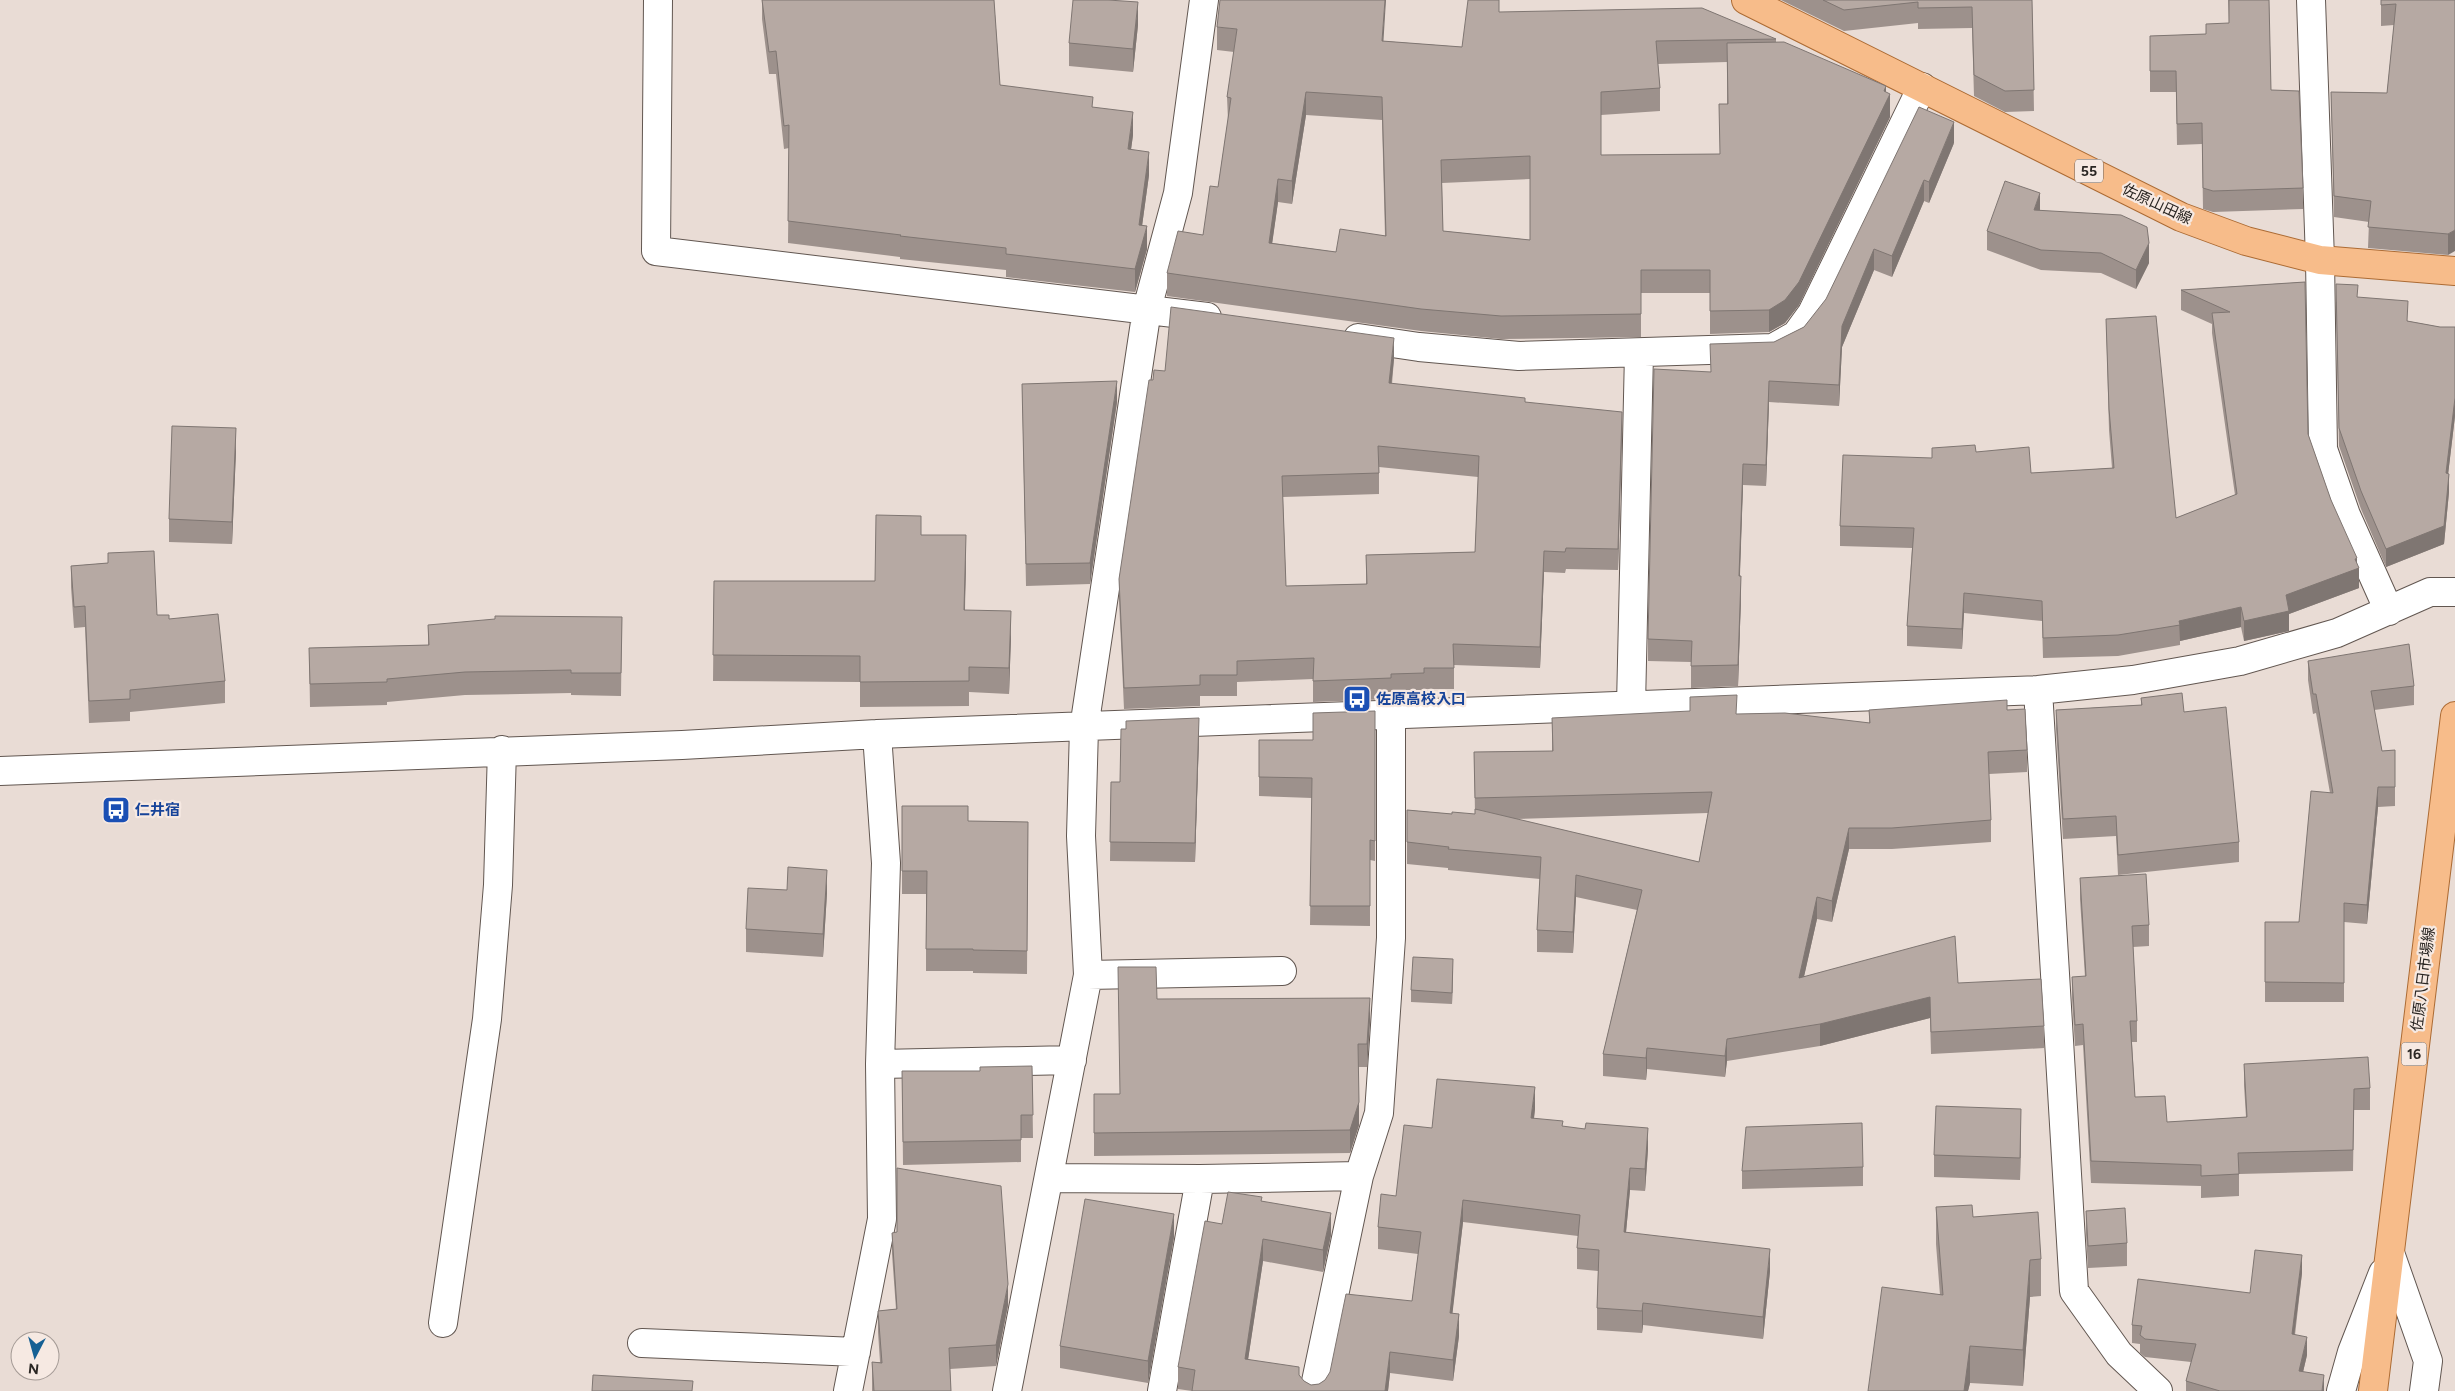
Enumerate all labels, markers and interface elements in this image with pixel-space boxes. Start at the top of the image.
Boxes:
road number: 55 [2075,160,2103,182]
street label: 佐原山田線 [2119,180,2195,228]
bus stop icon: 佐原高校入口 [1342,684,1372,714]
place label: 佐原高校入口 [1376,690,1466,708]
bus stop icon: 仁井宿 [101,795,131,825]
place label: 仁井宿 [135,801,180,819]
street label: 佐原八日市場線 [2408,926,2438,1032]
road number: 16 [2402,1042,2426,1066]
north arrow [10,1331,60,1381]
text: N [27,1359,40,1377]

